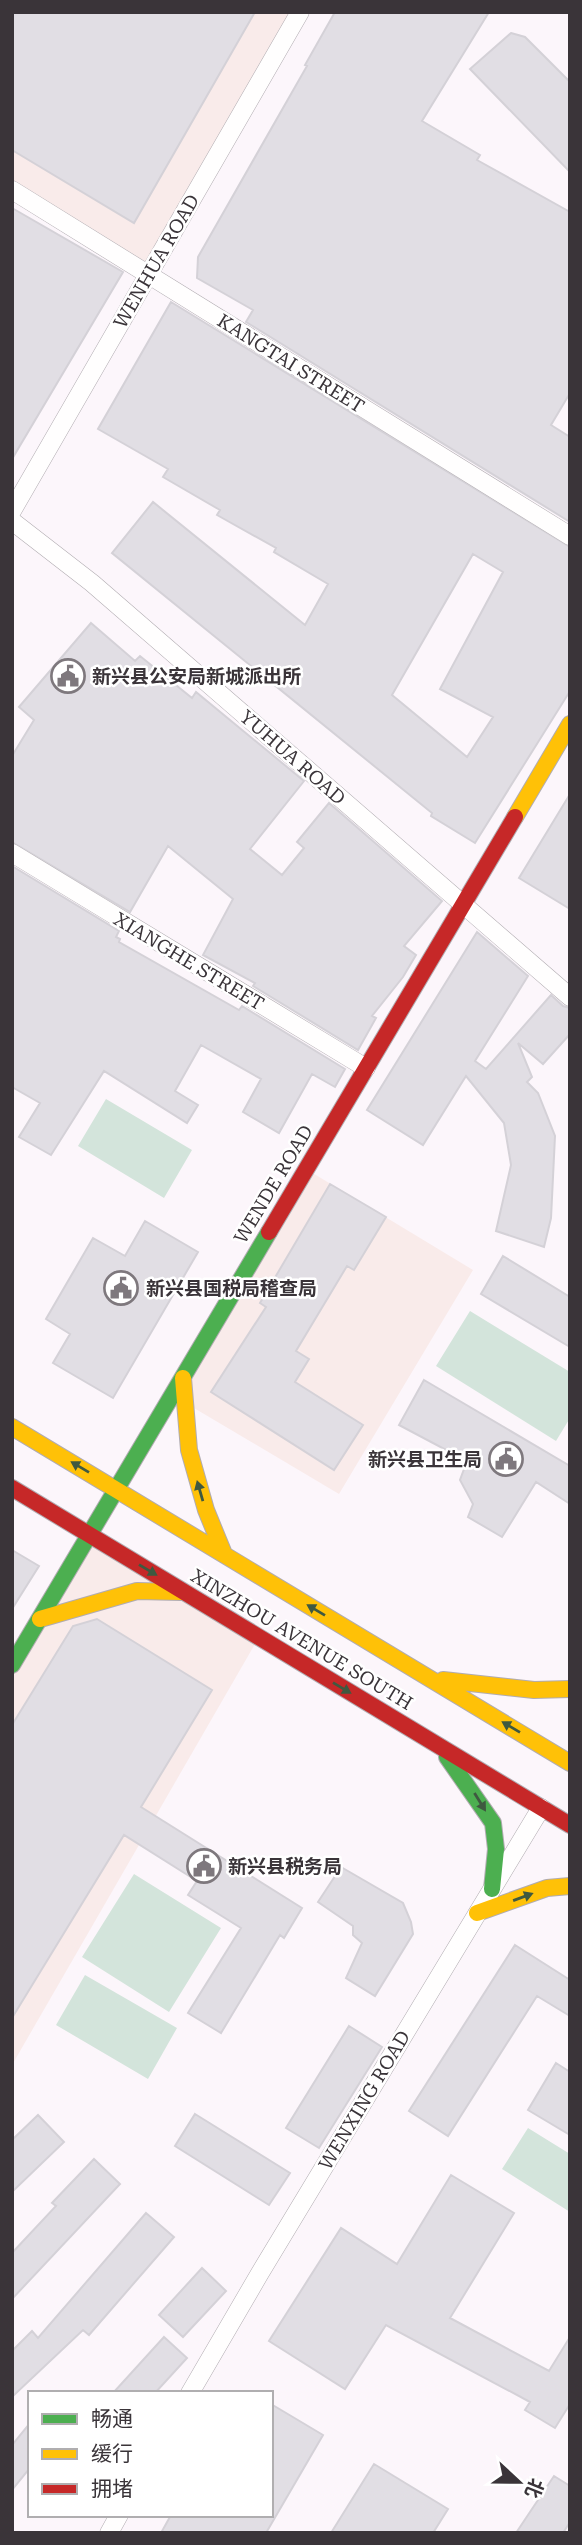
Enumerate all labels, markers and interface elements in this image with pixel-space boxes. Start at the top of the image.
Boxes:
street label: WENHUA ROAD [109,190,204,332]
street label: KANGTAI STREET [213,309,368,418]
public building icon: 新兴县公安局新城派出所 [49,657,87,695]
place label: 新兴县公安局新城派出所 [92,665,301,688]
street label: YUHUA ROAD [235,705,350,810]
street label: XIANGHE STREET [109,907,268,1015]
street label: WENDE ROAD [229,1121,318,1248]
public building icon: 新兴县国税局稽查局 [102,1269,140,1307]
place label: 新兴县国税局稽查局 [146,1277,317,1300]
public building icon: 新兴县卫生局 [487,1440,525,1478]
place label: 新兴县卫生局 [368,1448,482,1471]
one-way arrow [70,1461,89,1474]
one-way arrow [195,1480,205,1501]
one-way arrow [138,1564,157,1576]
street label: XINZHOU AVENUE SOUTH [187,1564,417,1715]
one-way arrow [307,1604,326,1616]
one-way arrow [333,1681,352,1694]
one-way arrow [502,1721,521,1734]
one-way arrow [473,1793,486,1812]
public building icon: 新兴县税务局 [185,1847,223,1885]
place label: 新兴县税务局 [228,1855,342,1878]
one-way arrow [512,1891,533,1902]
street label: WENXING ROAD [314,2026,415,2174]
legend [28,2391,273,2517]
text: 畅通 [91,2407,133,2431]
text: 缓行 [91,2442,133,2466]
north arrow [484,2447,554,2517]
text: 北 [520,2475,549,2501]
text: 拥堵 [91,2477,133,2501]

